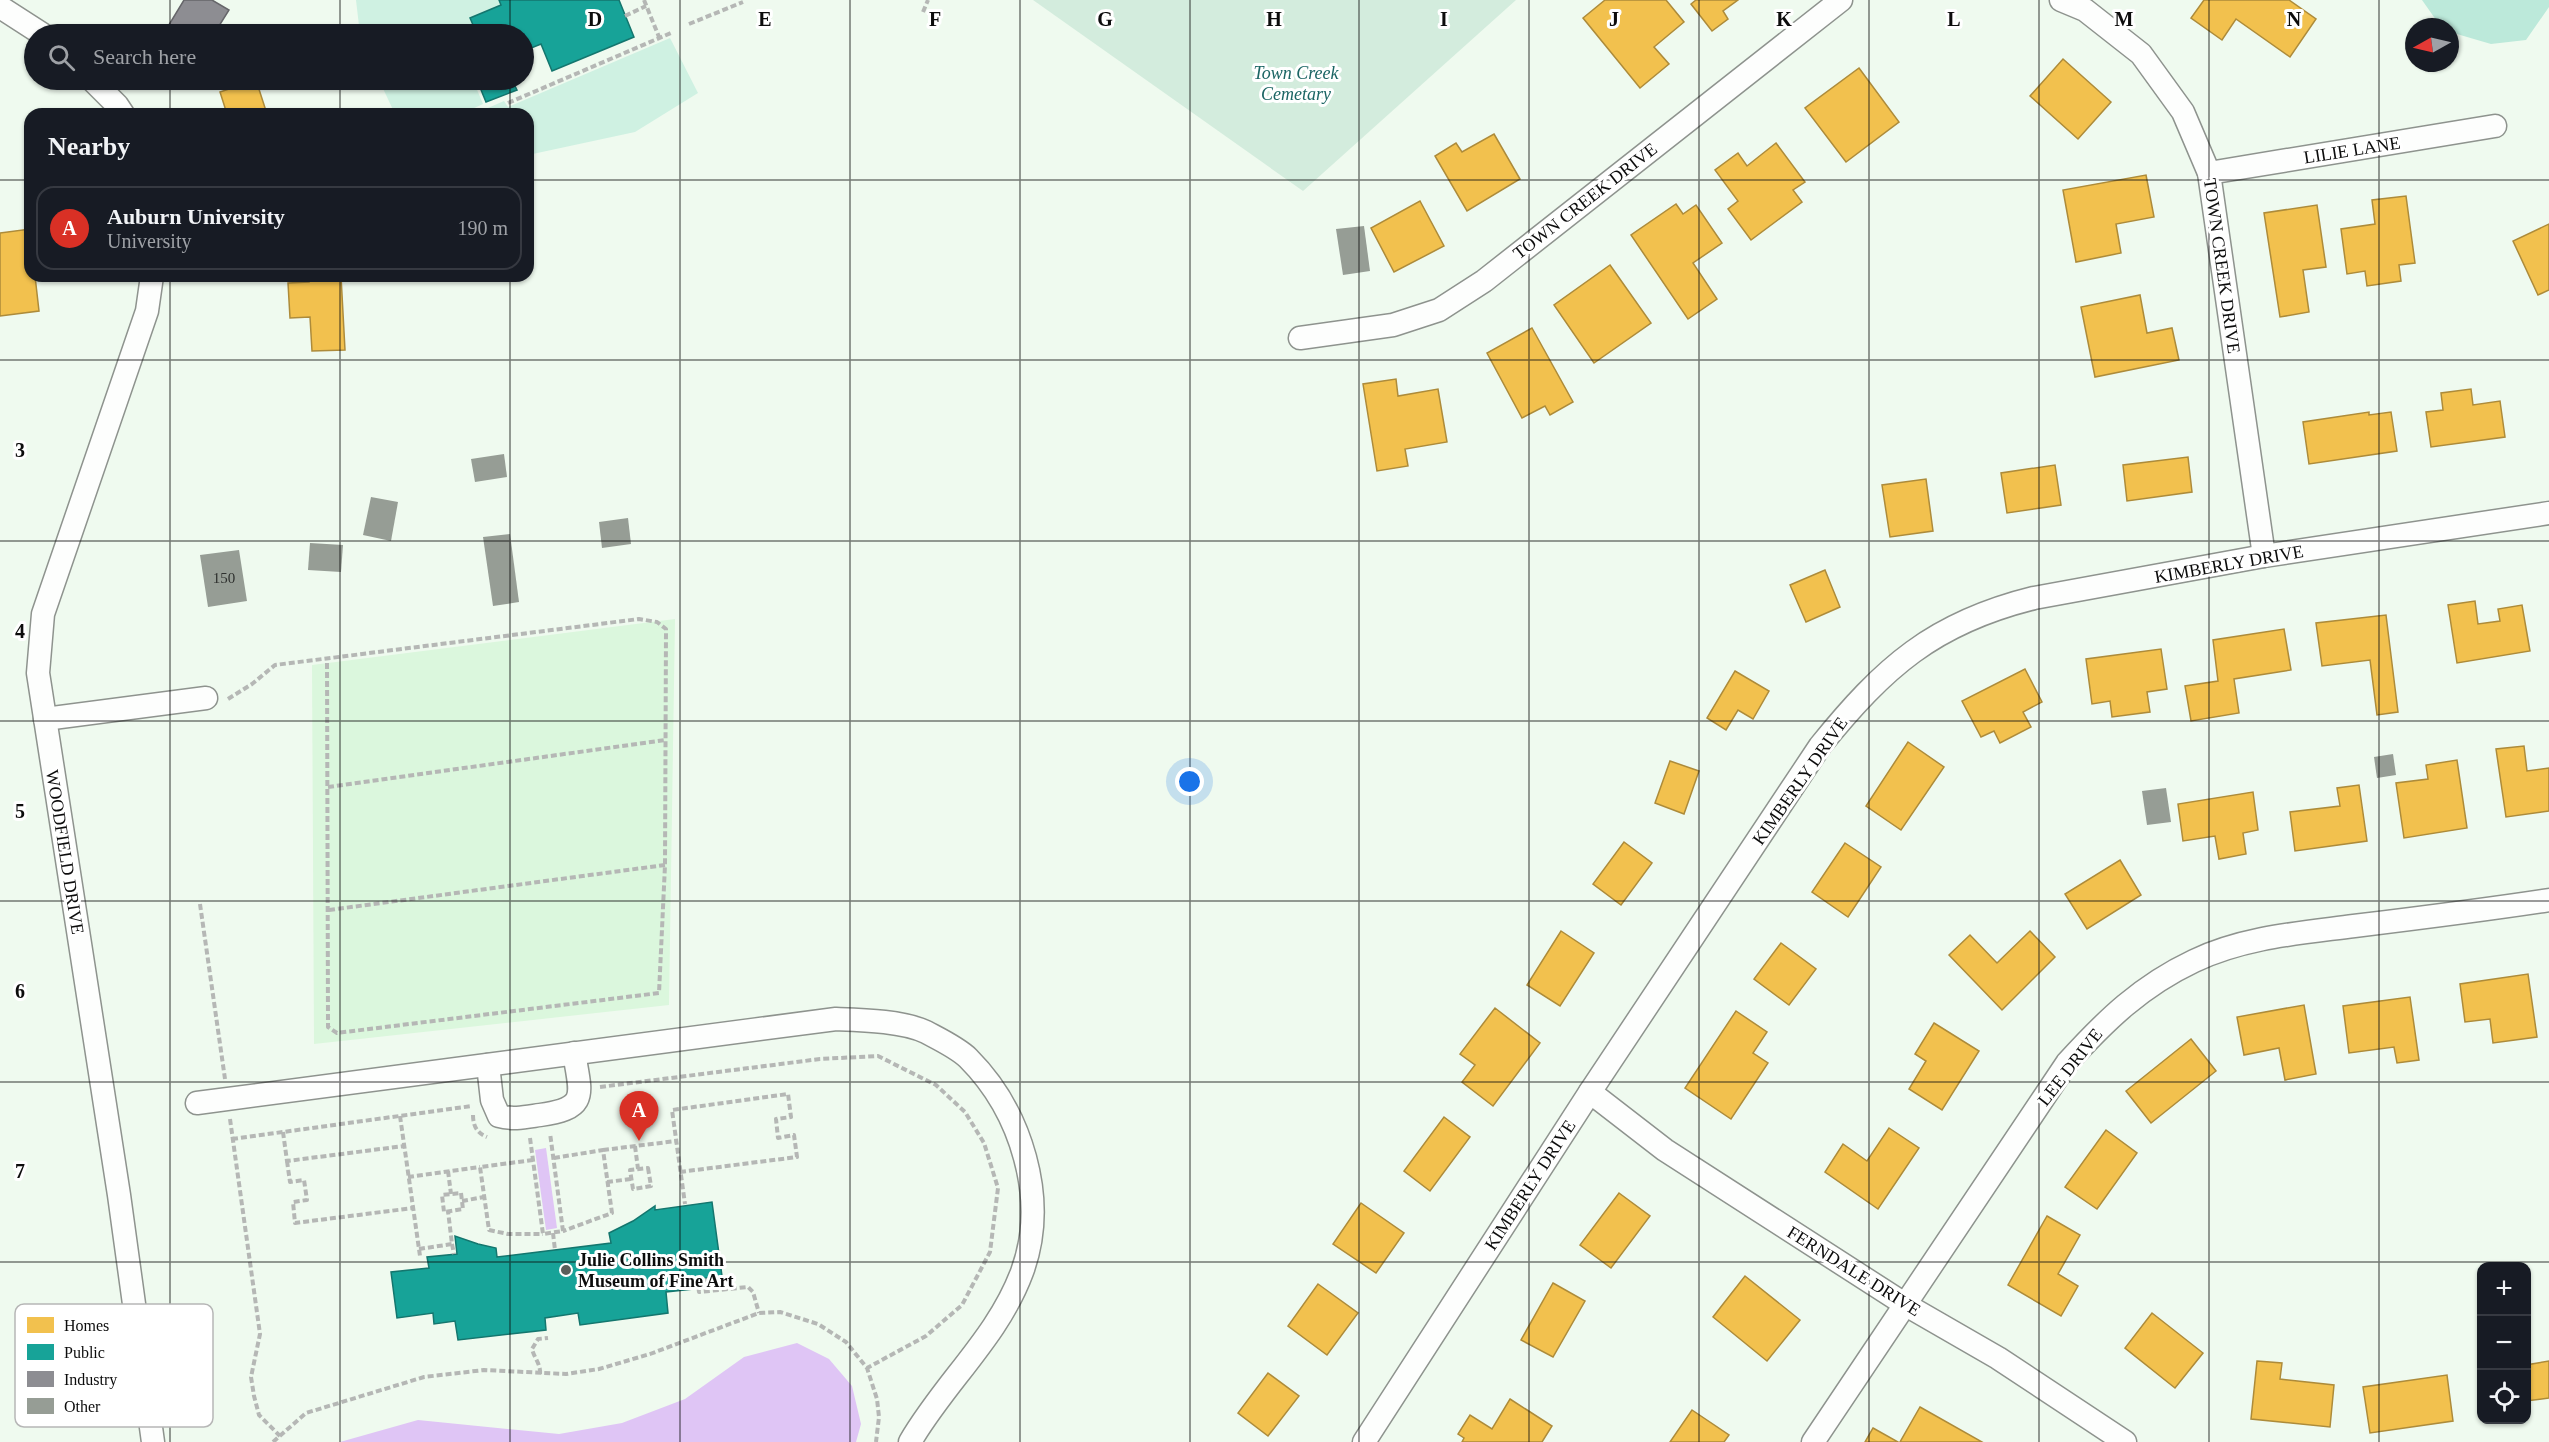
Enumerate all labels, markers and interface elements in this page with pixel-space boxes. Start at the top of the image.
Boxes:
text: D [588,8,602,30]
text: E [758,8,772,30]
text: F [929,8,941,30]
text: G [1097,8,1113,30]
text: H [1266,8,1282,30]
text: I [1440,8,1448,30]
text: J [1609,8,1619,30]
text: K [1776,8,1792,30]
text: L [1947,8,1961,30]
text: M [2115,8,2134,30]
text: N [2287,8,2302,30]
north arrow [2405,18,2459,72]
search box [24,24,534,90]
icon: search [45,41,78,74]
text: Search here [93,44,196,69]
park label: Town Creek Cemetary [1253,63,1340,104]
text: Nearby [48,132,130,161]
street label: LILIE LANE [2302,132,2402,168]
street label: TOWN CREEK DRIVE [1509,139,1661,263]
street label: TOWN CREEK DRIVE [2200,177,2244,355]
text: Auburn University [107,204,285,229]
text: A [62,217,77,239]
text: 190 m [457,217,508,239]
text: University [107,230,191,252]
text: 3 [15,439,25,461]
street label: KIMBERLY DRIVE [2153,541,2305,587]
house number: 150 [213,570,235,586]
text: 4 [15,620,25,642]
street label: KIMBERLY DRIVE [1748,713,1852,849]
your location [1175,767,1204,796]
street label: WOODFIELD DRIVE [42,768,88,936]
text: 5 [15,800,25,822]
text: 6 [15,980,25,1002]
street label: LEE DRIVE [2034,1024,2106,1110]
pin: A [620,1092,658,1141]
street label: KIMBERLY DRIVE [1480,1116,1580,1254]
text: 7 [15,1160,25,1182]
street label: FERNDALE DRIVE [1784,1222,1924,1320]
place label: Julie Collins Smith Museum of Fine Art [578,1250,733,1291]
map controls [2477,1262,2531,1424]
button: + [2477,1262,2531,1316]
marker: Julie Collins Smith Museum of Fine Art [559,1263,573,1277]
legend [15,1304,213,1427]
button: − [2477,1316,2531,1370]
text: Homes [64,1317,109,1334]
text: Public [64,1344,105,1361]
button: locate [2477,1370,2531,1424]
text: Industry [64,1371,117,1389]
text: Other [64,1398,101,1415]

